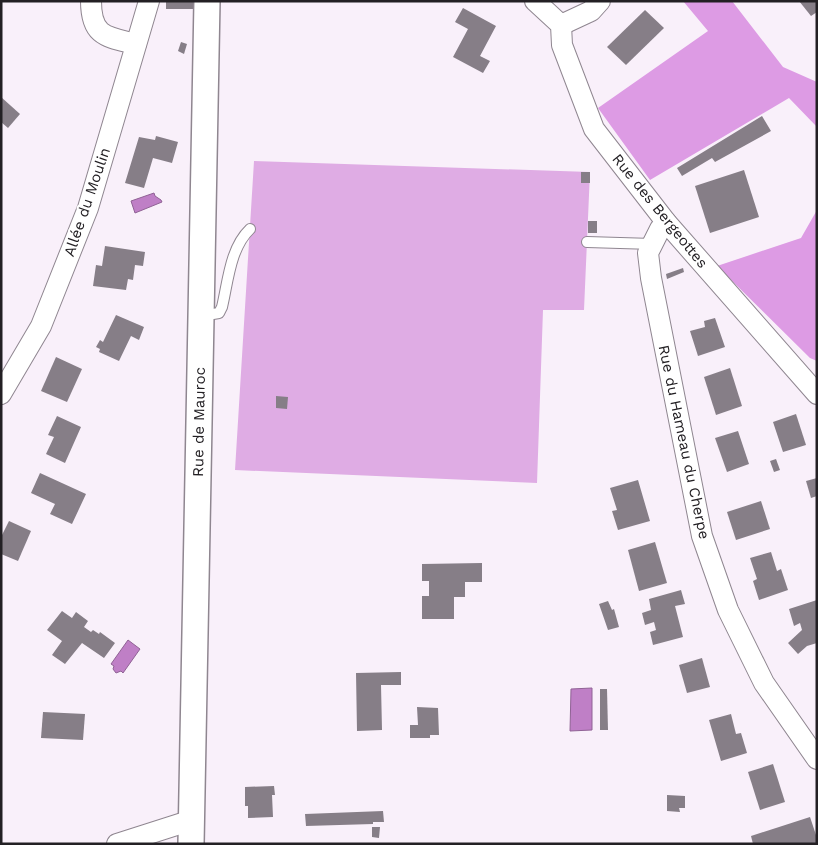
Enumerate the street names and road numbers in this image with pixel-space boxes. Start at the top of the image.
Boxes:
street label: Allée du Moulin [60,145,114,259]
street label: Rue des Bergeottes [608,150,712,272]
street label: Rue du Hameau du Cherpe [655,343,713,541]
street label: Rue de Mauroc [189,367,209,477]

